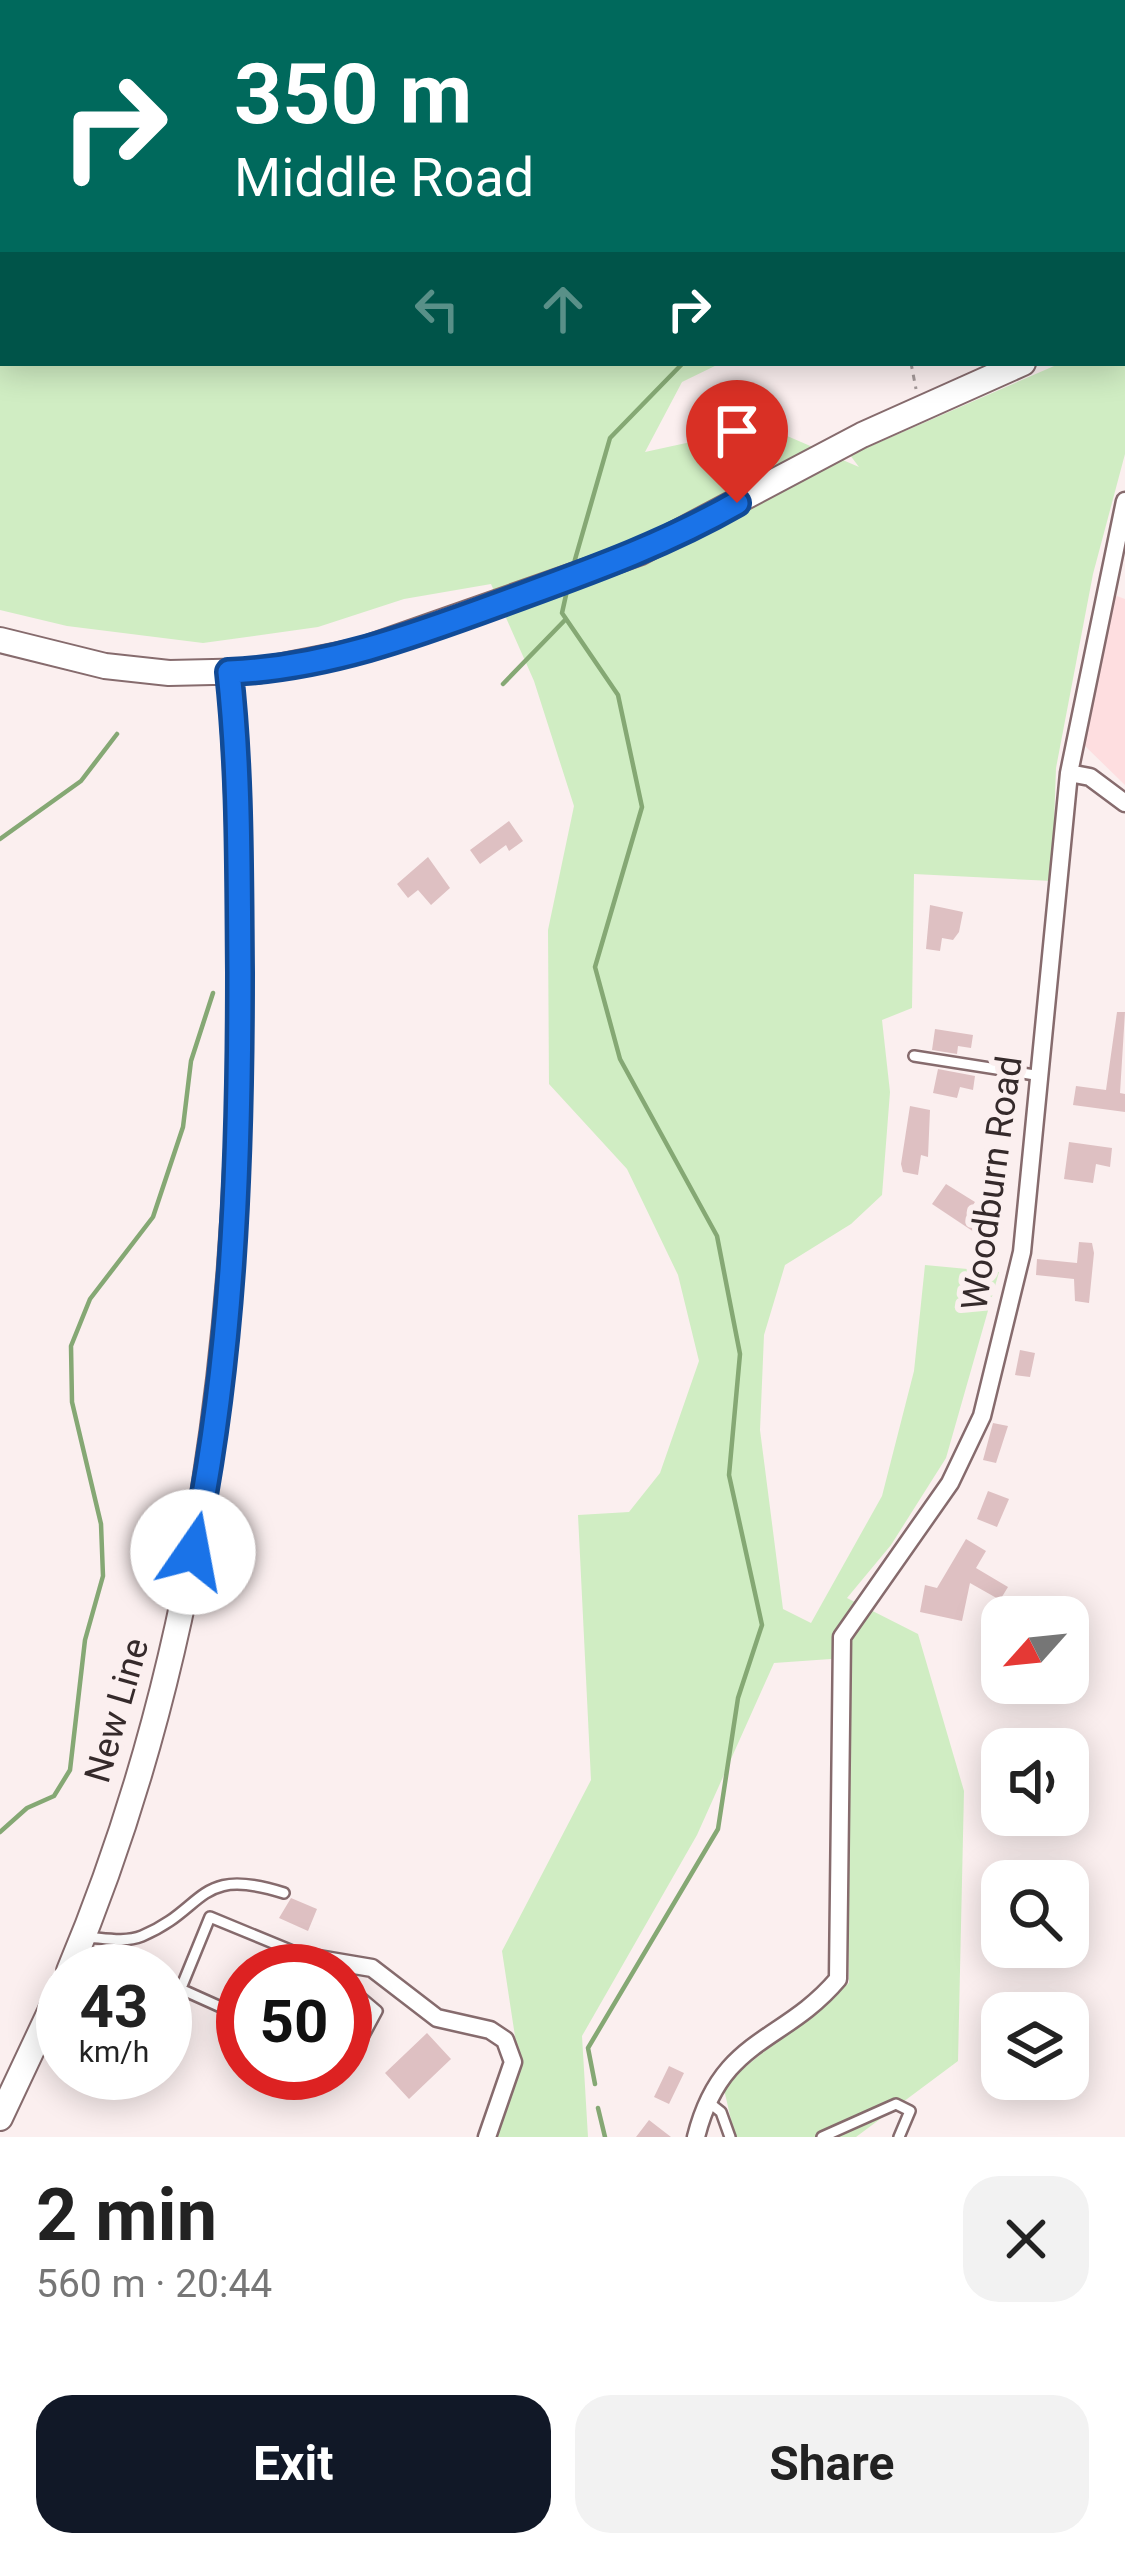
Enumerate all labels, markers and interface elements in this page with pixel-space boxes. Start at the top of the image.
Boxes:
text: 350 m [234,45,472,144]
icon: right [36,48,192,204]
text: Middle Road [234,146,534,209]
icon: left [404,276,470,342]
icon: ahead [530,276,596,342]
icon: right [656,276,722,342]
pin [686,380,788,503]
icon: arrive [704,398,770,464]
street label: Woodburn Road [953,1053,1031,1313]
position arrow [130,1489,256,1615]
north arrow [981,1596,1089,1704]
map controls [981,1596,1089,2100]
street label: New Line [76,1633,158,1787]
button: sound [981,1728,1089,1836]
button: search [981,1860,1089,1968]
speed limit sign: 50 [216,1944,372,2100]
text: 43 [80,1971,148,2042]
button: layers [981,1992,1089,2100]
text: km/h [79,2034,149,2069]
text: 2 min [36,2173,217,2258]
button: close [963,2176,1089,2302]
text: 560 m · 20:44 [36,2261,272,2307]
button: Exit [36,2395,551,2533]
button: Share [575,2395,1089,2533]

